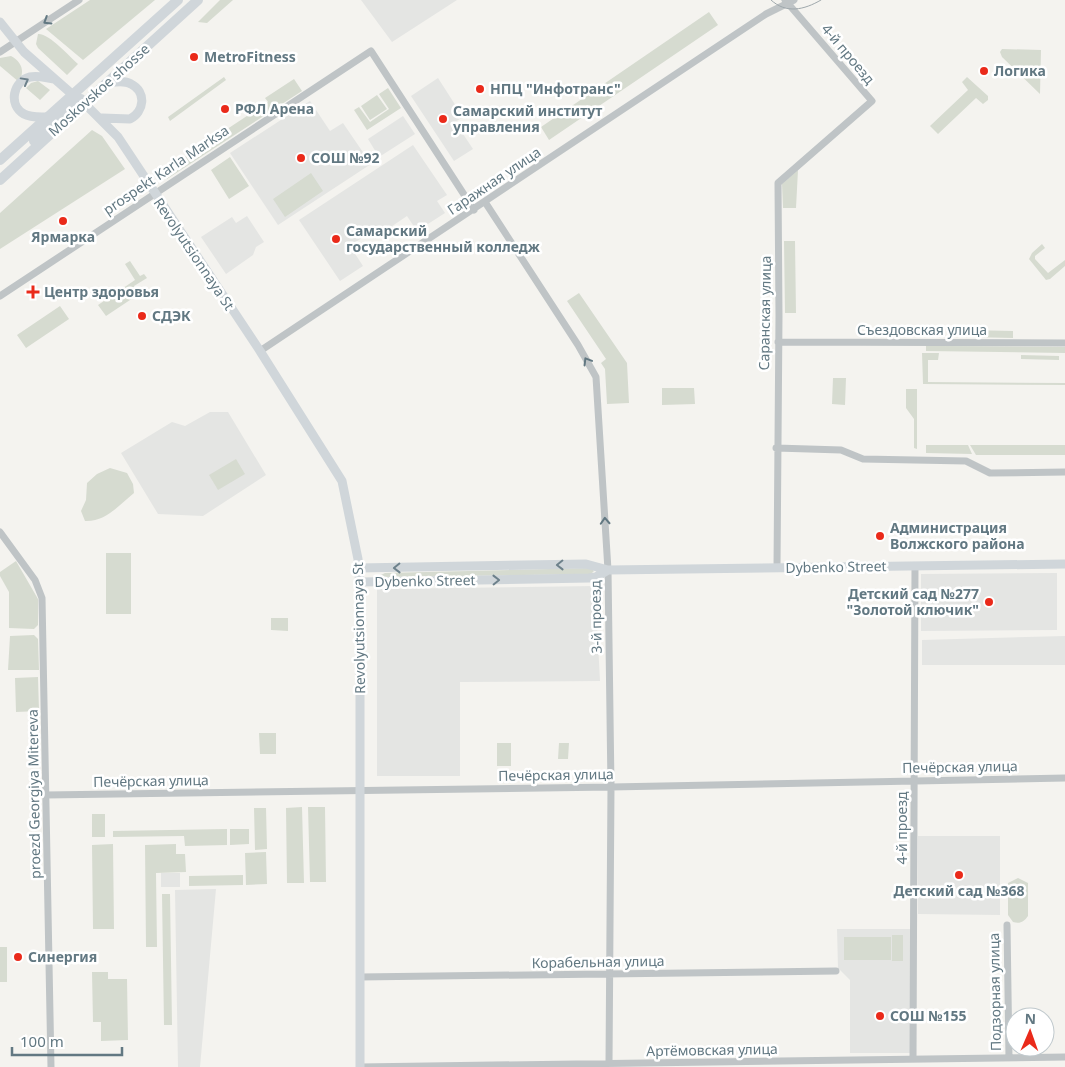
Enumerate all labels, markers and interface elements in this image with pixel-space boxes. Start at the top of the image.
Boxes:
one-way arrow [43,14,52,24]
street label: 4-й проезд [818,20,880,88]
street label: Moskovskoe shosse [44,39,153,140]
place label: MetroFitness [204,47,296,66]
marker: MetroFitness [188,51,200,63]
place label: Логика [994,61,1046,80]
marker: Логика [978,65,990,77]
one-way arrow [19,77,28,87]
place label: НПЦ "Инфотранс" [490,79,621,98]
marker: НПЦ "Инфотранс" [474,83,486,95]
place label: РФЛ Арена [235,99,314,118]
place label: Самарский институт управления [452,101,602,136]
marker: РФЛ Арена [219,103,231,115]
marker: Самарский институт управления [437,113,449,125]
street label: prospekt Karla Marksa [99,120,232,219]
street label: Гаражная улица [443,142,544,219]
place label: СОШ №92 [311,148,380,167]
marker: СОШ №92 [295,152,307,164]
street label: Revolyutsionnaya St [150,194,239,314]
marker: Ярмарка [57,215,69,227]
place label: Самарский государственный колледж [346,221,541,256]
place label: Ярмарка [31,227,95,246]
marker: Самарский государственный колледж [330,233,342,245]
street label: Саранская улица [754,255,775,371]
place label: Центр здоровья [44,282,159,301]
marker: Центр здоровья [26,285,40,299]
place label: СДЭК [152,306,191,325]
marker: СДЭК [136,310,148,322]
street label: Съездовская улица [857,320,987,339]
one-way arrow [584,357,594,366]
one-way arrow [600,517,611,525]
place label: Администрация Волжского района [890,518,1025,553]
marker: Администрация Волжского района [874,530,886,542]
street label: Dybenko Street [785,556,887,577]
one-way arrow [556,559,564,570]
street label: Revolyutsionnaya St [348,562,369,694]
one-way arrow [393,562,401,573]
street label: Dybenko Street [374,570,476,591]
one-way arrow [492,575,500,585]
street label: 3-й проезд [585,580,606,654]
place label: Детский сад №277 "Золотой ключик" [847,584,979,619]
marker: Детский сад №277 "Золотой ключик" [983,596,995,608]
street label: proezd Georgiya Mitereva [23,709,44,879]
street label: Печёрская улица [902,756,1018,777]
street label: Печёрская улица [498,764,614,785]
street label: Печёрская улица [93,770,209,791]
street label: 4-й проезд [892,791,911,865]
marker: Детский сад №368 [953,869,965,881]
place label: Детский сад №368 [894,881,1024,900]
street label: Подзорная улица [984,933,1005,1051]
place label: Синергия [28,947,97,966]
marker: Синергия [12,951,24,963]
street label: Корабельная улица [531,951,665,972]
place label: СОШ №155 [890,1006,967,1025]
north arrow [1005,1007,1055,1057]
text: N [1024,1009,1036,1028]
marker: СОШ №155 [874,1010,886,1022]
scale bar [12,1024,122,1056]
text: 100 m [20,1031,64,1051]
street label: Артёмовская улица [646,1039,778,1060]

